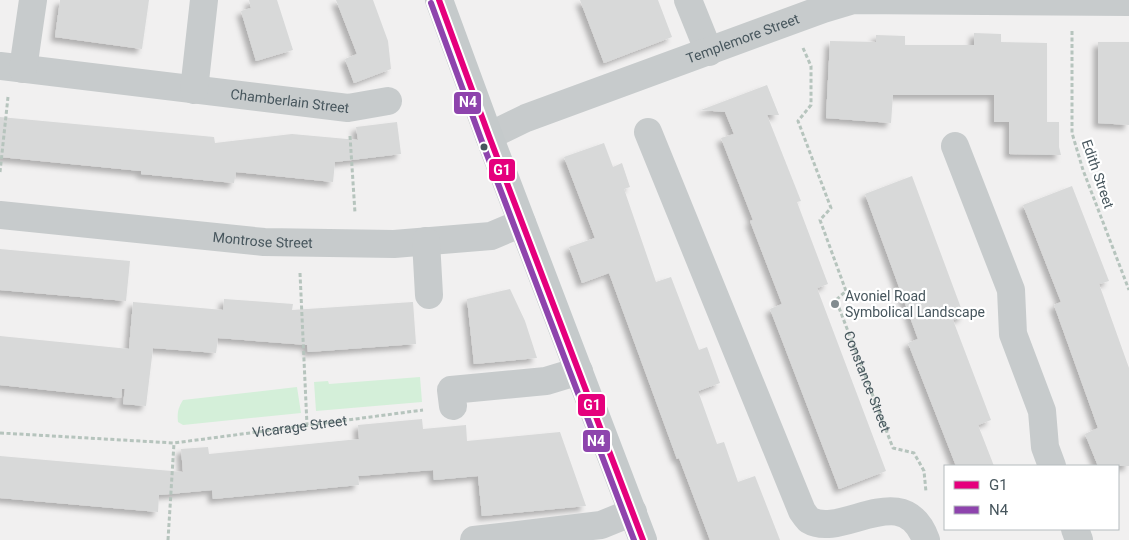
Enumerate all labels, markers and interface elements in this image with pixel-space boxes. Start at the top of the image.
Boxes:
street label: Templemore Street [684,10,802,66]
street label: Chamberlain Street [230,86,351,116]
line badge: N4 [453,91,482,115]
text: N4 [459,94,477,110]
street label: Edith Street [1079,137,1117,211]
unlabelled marker [479,142,489,152]
line badge: G1 [488,158,516,182]
text: G1 [493,162,511,178]
street label: Montrose Street [212,229,313,251]
place label: Avoniel Road Symbolical Landscape [845,288,985,320]
marker: Avoniel Road Symbolical Landscape [829,298,841,310]
street label: Constance Street [841,329,894,435]
line badge: G1 [577,393,606,417]
text: G1 [583,397,601,413]
street label: Vicarage Street [251,412,348,441]
line badge: N4 [582,429,611,453]
text: N4 [587,433,605,449]
legend [944,465,1119,530]
text: G1 [989,476,1008,494]
text: N4 [989,501,1009,519]

